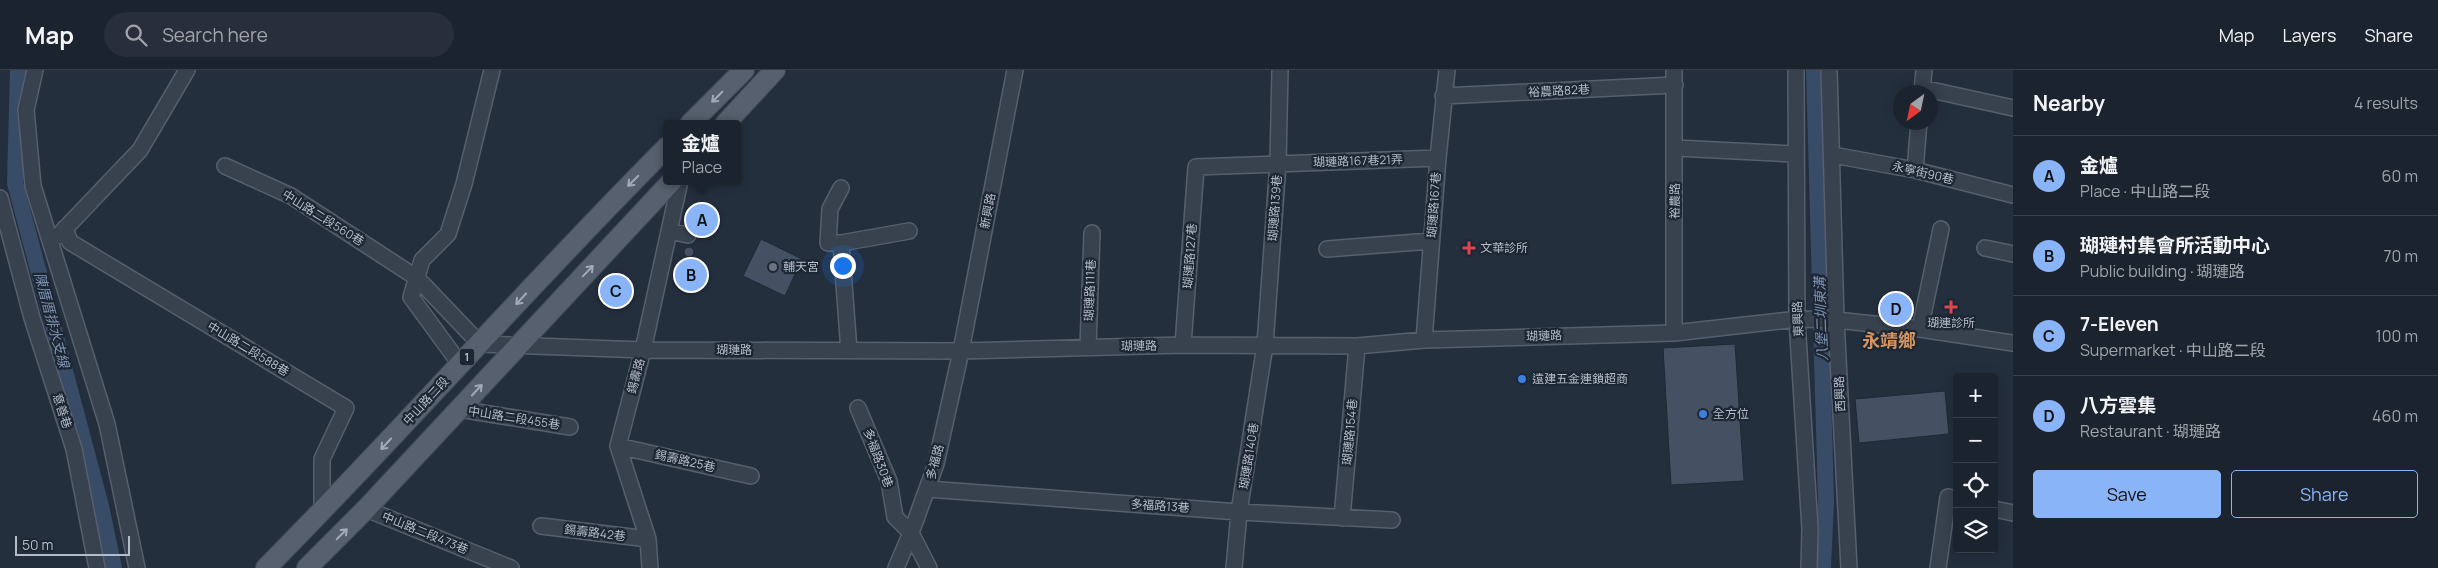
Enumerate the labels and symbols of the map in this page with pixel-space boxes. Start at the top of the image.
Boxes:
street label: 裕農路82巷 [1528,80,1590,101]
north arrow [1893,85,1938,130]
one-way arrow [711,91,723,103]
street label: 瑚璉路167巷21弄 [1313,150,1403,171]
street label: 永寧街90巷 [1891,157,1956,188]
street label: 瑚璉路167巷 [1423,171,1444,239]
street label: 瑚璉路139巷 [1264,174,1285,242]
one-way arrow [627,175,639,187]
street label: 裕農路 [1666,183,1683,219]
street label: 中山路二段560巷 [279,186,368,250]
street label: 新興路 [976,192,999,230]
pin: A [686,201,718,239]
street label: 瑚璉路127巷 [1179,223,1200,289]
place label: 文華診所 [1480,239,1528,256]
marker: 文華診所 [1462,241,1476,255]
your location [830,253,856,279]
pin: B [675,256,707,294]
place label: 輔天宮 [783,258,819,275]
street label: 瑚璉路111巷 [1080,259,1099,321]
marker: 輔天宮 [767,261,779,273]
one-way arrow [582,265,594,278]
water label: 陳厝厝排水支線 [31,270,75,372]
pin: C [600,272,632,310]
water label: 八堡二圳東溝 [1809,275,1831,361]
pin: D [1880,290,1912,328]
one-way arrow [515,293,526,306]
marker: 瑚連診所 [1944,300,1958,314]
street label: 東興路 [1788,301,1807,337]
place label: 瑚連診所 [1927,314,1975,331]
street label: 中山路二段588巷 [204,317,292,380]
street label: 瑚璉路 [1526,326,1562,345]
district label: 永靖鄉 [1862,328,1916,352]
street label: 瑚璉路 [1121,337,1157,354]
street label: 瑚璉路 [716,341,752,358]
road number: 1 [460,348,474,366]
street label: 錫壽路 [623,356,648,395]
place label: 遠建五金連鎖超商 [1532,370,1628,387]
street label: 中山路二段 [399,373,452,428]
marker: 遠建五金連鎖超商 [1516,373,1528,385]
street label: 西興路 [1830,376,1849,412]
one-way arrow [471,383,483,396]
street label: 意善巷 [49,391,76,431]
street label: 瑚璉路154巷 [1338,398,1361,466]
street label: 中山路二段455巷 [467,402,561,433]
place label: 全方位 [1713,405,1749,422]
marker: 全方位 [1697,408,1709,420]
street label: 瑚璉路140巷 [1235,421,1262,490]
street label: 多福路30巷 [859,426,898,490]
one-way arrow [380,437,392,450]
street label: 多福路 [922,442,947,481]
street label: 錫壽路25巷 [653,445,717,476]
street label: 多福路13巷 [1130,495,1190,516]
street label: 中山路二段473巷 [379,507,471,558]
street label: 錫壽路42巷 [563,520,627,545]
one-way arrow [336,527,348,540]
scale bar [15,533,130,556]

